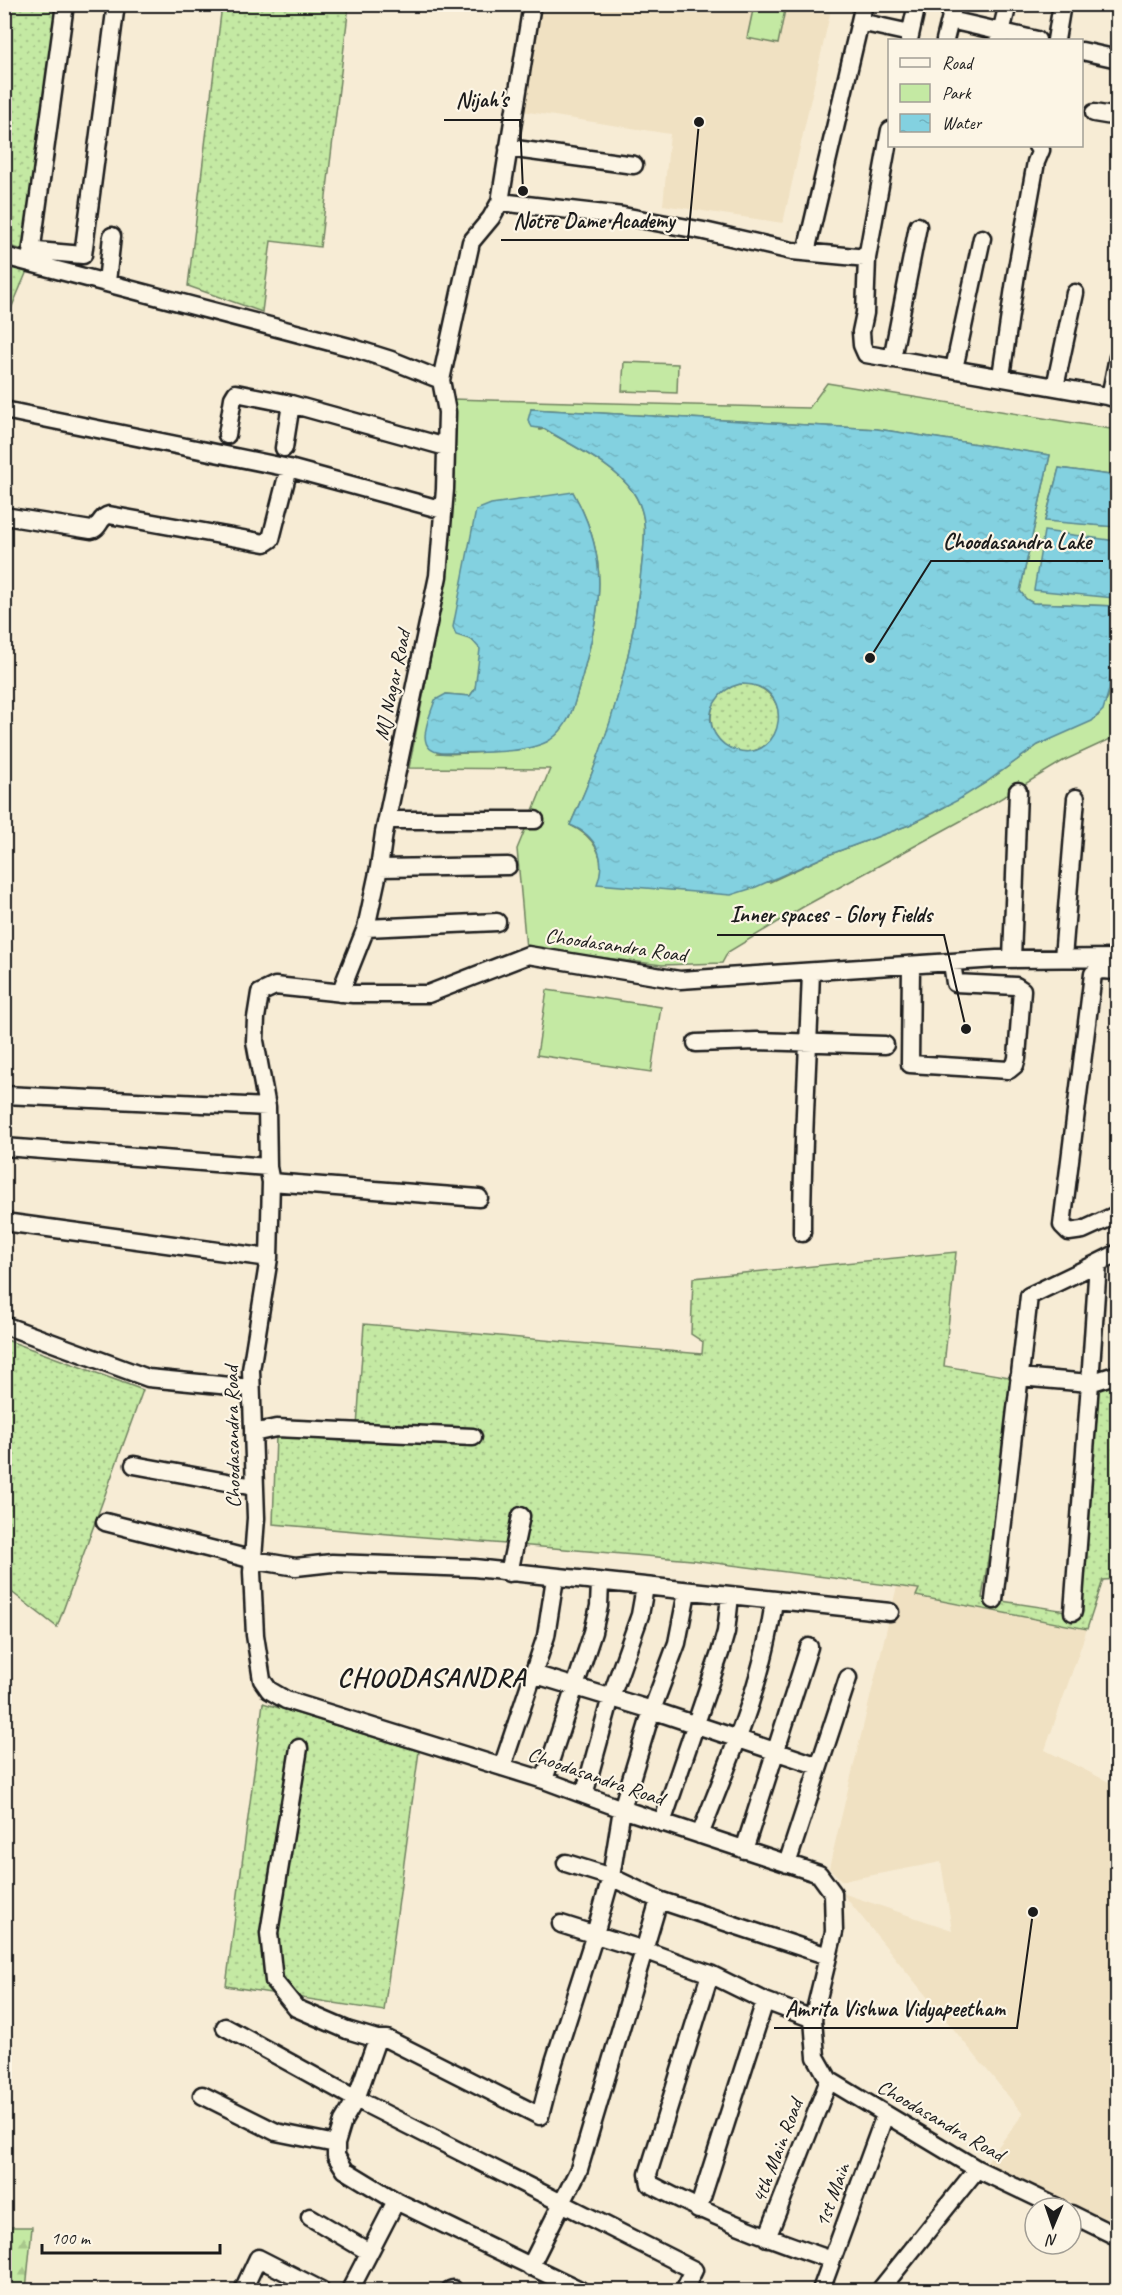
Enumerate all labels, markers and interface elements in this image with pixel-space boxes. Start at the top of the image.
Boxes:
legend [888,39,1083,147]
text: Road [942,52,975,74]
callout: Nijah's [444,80,520,120]
text: Park [942,82,972,104]
text: Nijah's [456,86,511,114]
text: Water [942,112,983,134]
callout: Notre Dame Academy [501,200,688,240]
text: Notre Dame Academy [513,207,677,235]
callout: Choodasandra Lake [931,521,1103,561]
text: Choodasandra Lake [943,528,1094,556]
street label: MJ Nagar Road [368,625,417,743]
callout: Inner spaces - Glory Fields [717,895,944,935]
text: Inner spaces - Glory Fields [730,901,934,929]
street label: Choodasandra Road [544,922,692,968]
street label: Choodasandra Road [218,1362,246,1508]
district label: CHOODASANDRA [337,1660,527,1694]
street label: Choodasandra Road [524,1741,671,1813]
callout: Amrita Vishwa Vidyapeetham [774,1988,1017,2028]
text: Amrita Vishwa Vidyapeetham [785,1995,1006,2023]
street label: Choodasandra Road [873,2073,1012,2169]
street label: 4th Main Road [745,2092,810,2207]
street label: 1st Main [808,2158,856,2231]
north arrow [1023,2196,1083,2256]
scale bar [42,2217,220,2255]
text: 100 m [51,2227,92,2249]
text: N [1044,2230,1058,2250]

